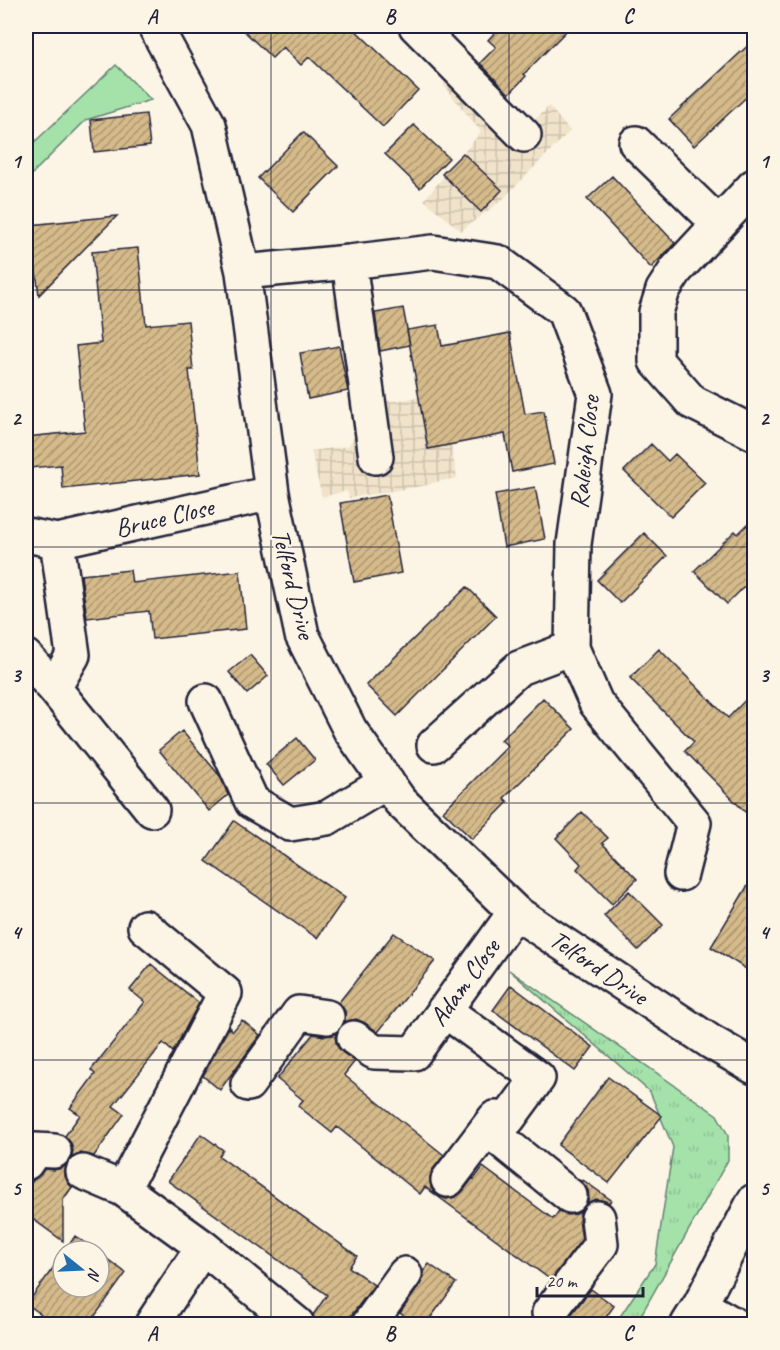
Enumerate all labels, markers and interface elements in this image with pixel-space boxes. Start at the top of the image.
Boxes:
text: A [147,4,159,29]
text: B [385,4,397,29]
text: C [623,4,635,29]
text: 1 [12,149,23,174]
text: 1 [760,149,771,174]
street label: Raleigh Close [562,392,607,510]
text: 2 [12,406,23,431]
text: 2 [760,406,771,431]
street label: Bruce Close [112,490,219,545]
street label: Telford Drive [264,526,324,645]
text: 3 [12,663,23,688]
text: 3 [760,663,771,688]
text: 4 [12,920,24,945]
text: 4 [760,920,772,945]
street label: Telford Drive [543,923,656,1014]
street label: Adam Close [422,931,508,1032]
text: 5 [12,1176,23,1201]
text: 5 [760,1176,771,1201]
north arrow [51,1239,111,1299]
scale bar [537,1260,644,1298]
text: N [82,1266,105,1284]
text: 20 m [546,1270,579,1292]
text: A [147,1321,159,1346]
text: B [385,1321,397,1346]
text: C [623,1321,635,1346]

